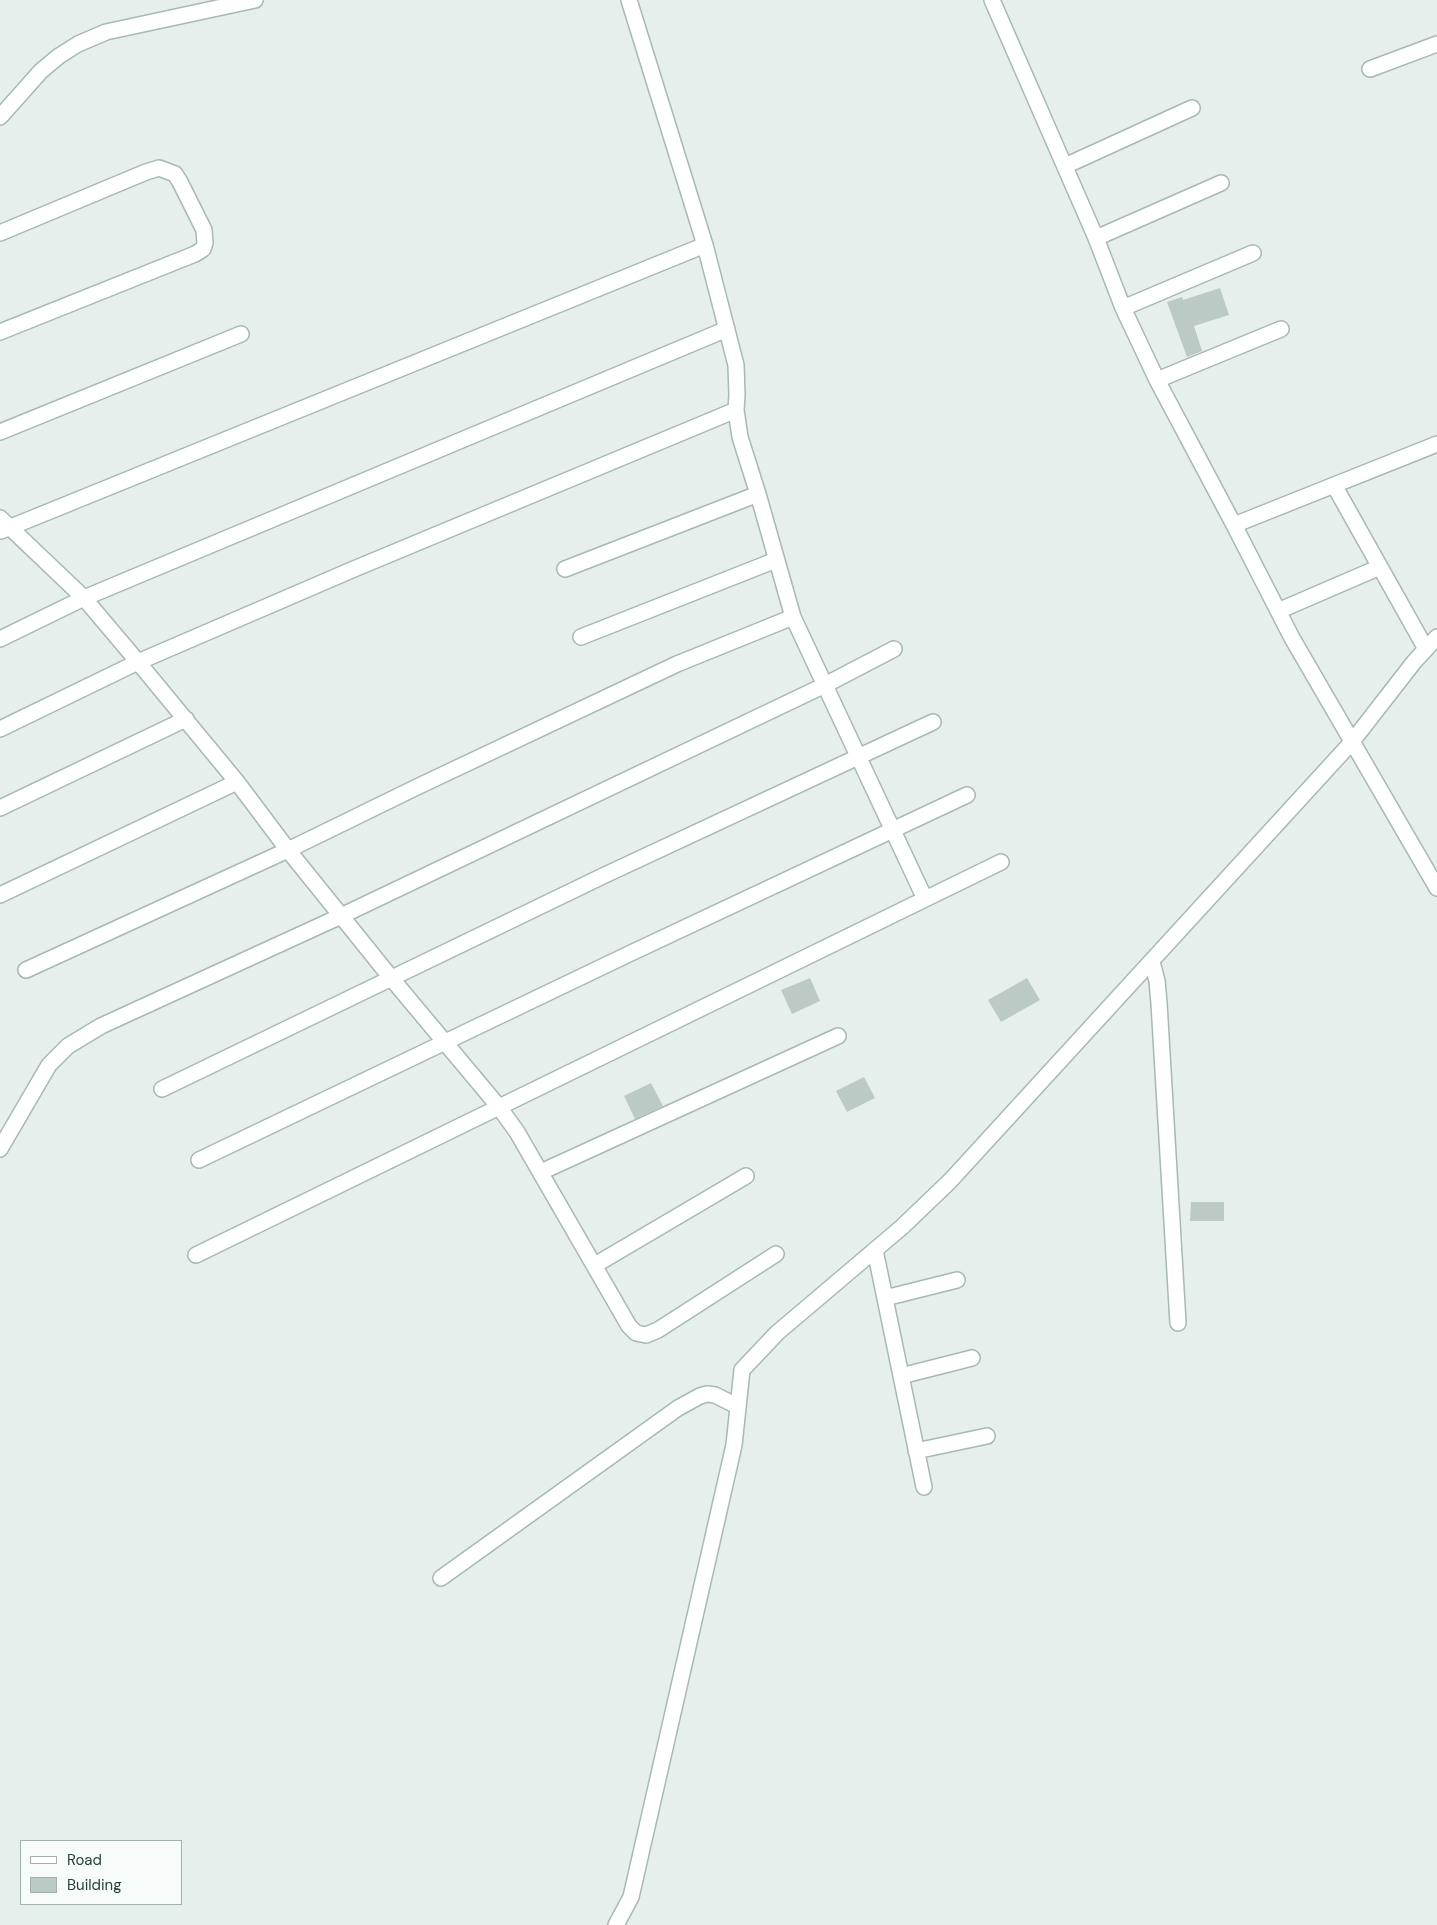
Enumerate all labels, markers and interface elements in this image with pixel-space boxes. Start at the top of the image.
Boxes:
legend [20,1840,182,1905]
text: Road [67,1850,102,1870]
text: Building [67,1875,122,1895]

